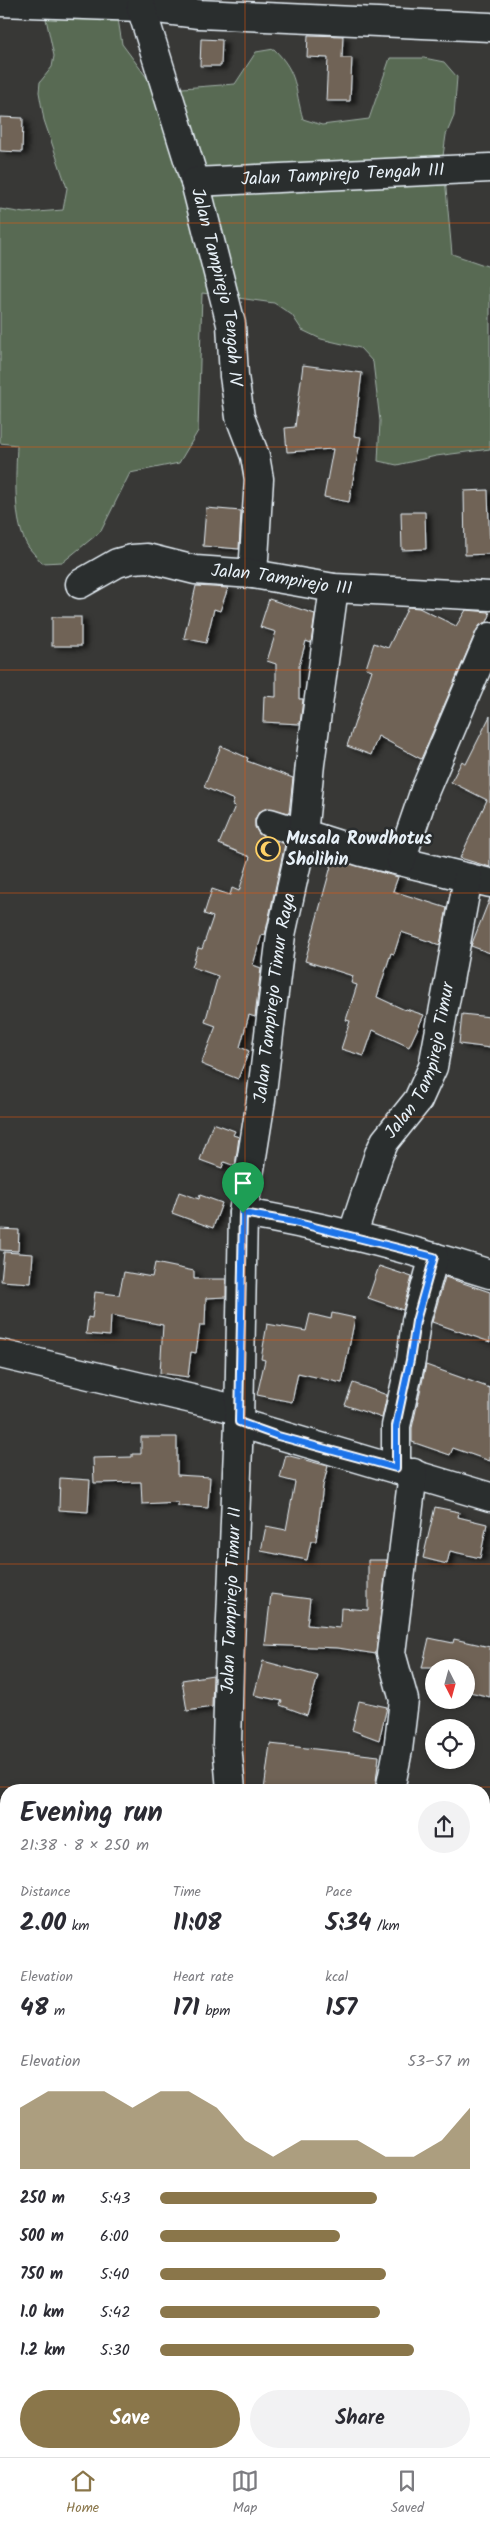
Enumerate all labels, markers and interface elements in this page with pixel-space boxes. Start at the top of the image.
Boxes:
street label: Jalan Tampirejo Tengah III [240,156,445,194]
street label: Jalan Tampirejo Tengah IV [183,185,250,390]
street label: Jalan Tampirejo III [210,557,353,603]
place label: Musala Rowdhotus Sholihin [286,825,433,875]
mosque icon: Musala Rowdhotus Sholihin [255,836,281,862]
street label: Jalan Tampirejo Timur Raya [246,890,304,1105]
street label: Jalan Tampirejo Timur [377,979,463,1145]
pin [222,1162,264,1213]
icon: arrive [229,1169,257,1197]
street label: Jalan Tampirejo Timur II [214,1506,250,1694]
north arrow [425,1659,475,1709]
map controls [425,1659,475,1769]
button: locate [425,1719,475,1769]
text: Evening run [20,1791,163,1836]
button: share [418,1801,470,1853]
text: 21:38 · 8 × 250 m [20,1833,149,1858]
text: Distance [20,1881,70,1903]
text: Time [173,1881,201,1903]
text: Pace [325,1881,352,1903]
text: 2.00 [20,1903,66,1943]
text: 11:08 [173,1903,221,1943]
text: 5:34 [325,1903,371,1943]
text: km [66,1915,89,1937]
text: /km [371,1915,400,1937]
text: Elevation [20,1966,73,1988]
text: Heart rate [173,1966,234,1988]
text: kcal [325,1966,348,1988]
text: 48 [20,1988,48,2028]
text: 171 [173,1988,200,2028]
text: 157 [325,1988,357,2028]
text: m [48,2000,65,2022]
text: bpm [200,2000,230,2022]
text: Elevation [20,2049,81,2074]
text: 53–57 m [407,2049,470,2074]
text: 250 m [20,2186,65,2211]
text: 5:43 [100,2186,130,2211]
text: 500 m [20,2224,64,2249]
text: 6:00 [100,2224,129,2249]
text: 750 m [20,2262,63,2287]
text: 5:40 [100,2262,129,2287]
text: 1.0 km [20,2300,64,2325]
text: 5:42 [100,2300,131,2325]
text: 1.2 km [20,2338,65,2363]
text: 5:30 [100,2338,130,2363]
button: Save [20,2390,240,2448]
button: Share [250,2390,470,2448]
tab: Home [66,2467,99,2519]
tab: Map [231,2467,259,2519]
tab: Saved [391,2467,424,2519]

